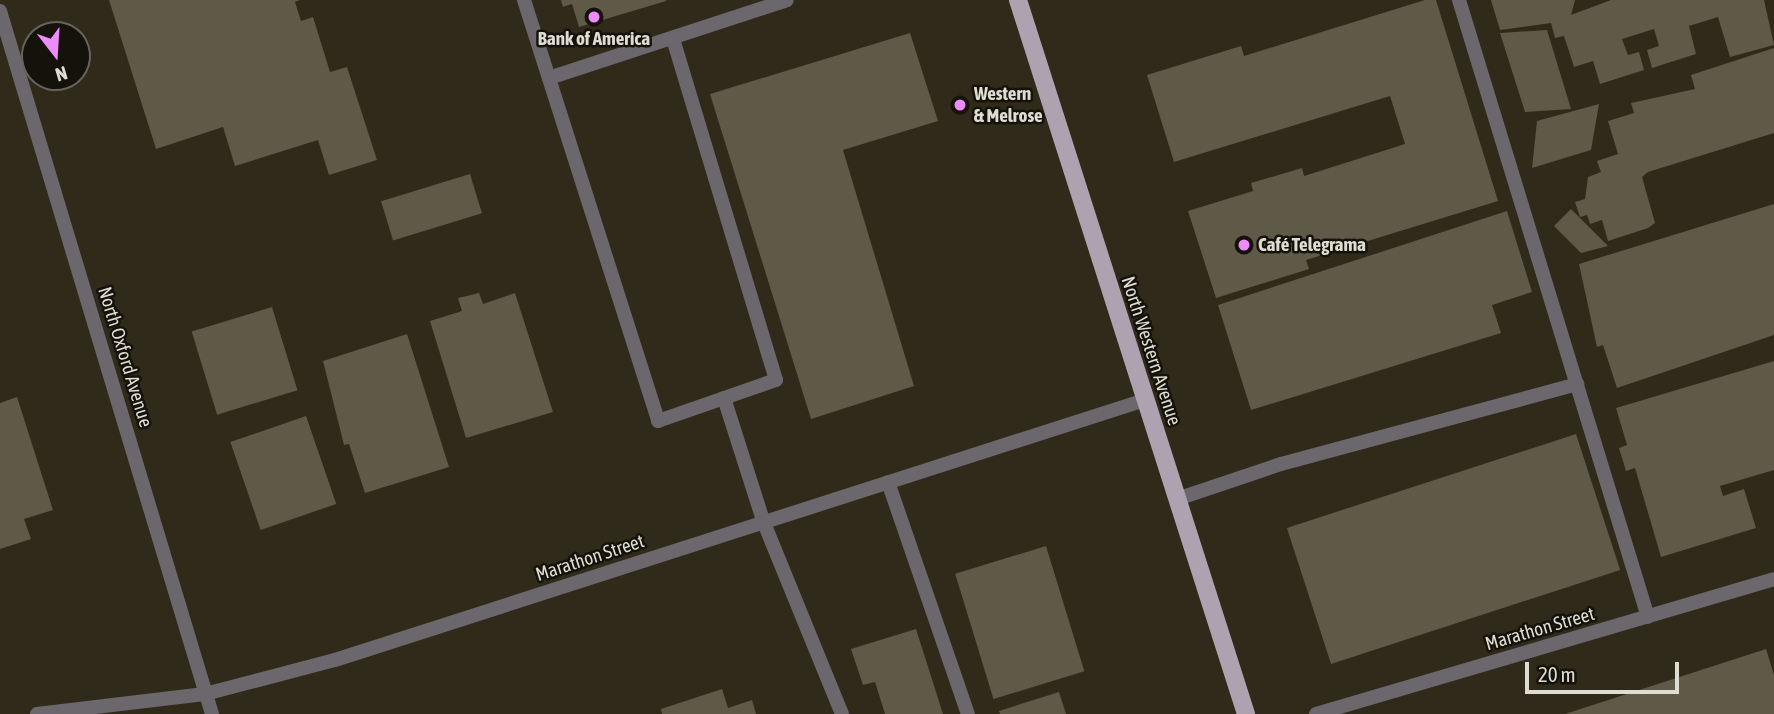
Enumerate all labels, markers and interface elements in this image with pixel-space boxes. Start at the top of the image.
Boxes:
marker: Bank of America [586,9,602,25]
north arrow [21,21,91,91]
place label: Bank of America [538,28,650,50]
text: N [53,62,70,86]
place label: Western & Melrose [974,83,1043,127]
marker: Western & Melrose [952,97,968,113]
place label: Café Telegrama [1258,234,1366,256]
marker: Café Telegrama [1236,237,1252,253]
street label: North Western Avenue [1116,274,1186,428]
street label: North Oxford Avenue [93,284,157,430]
street label: Marathon Street [533,530,647,586]
street label: Marathon Street [1483,603,1597,655]
scale bar [1529,648,1683,692]
text: 20 m [1538,662,1576,686]

